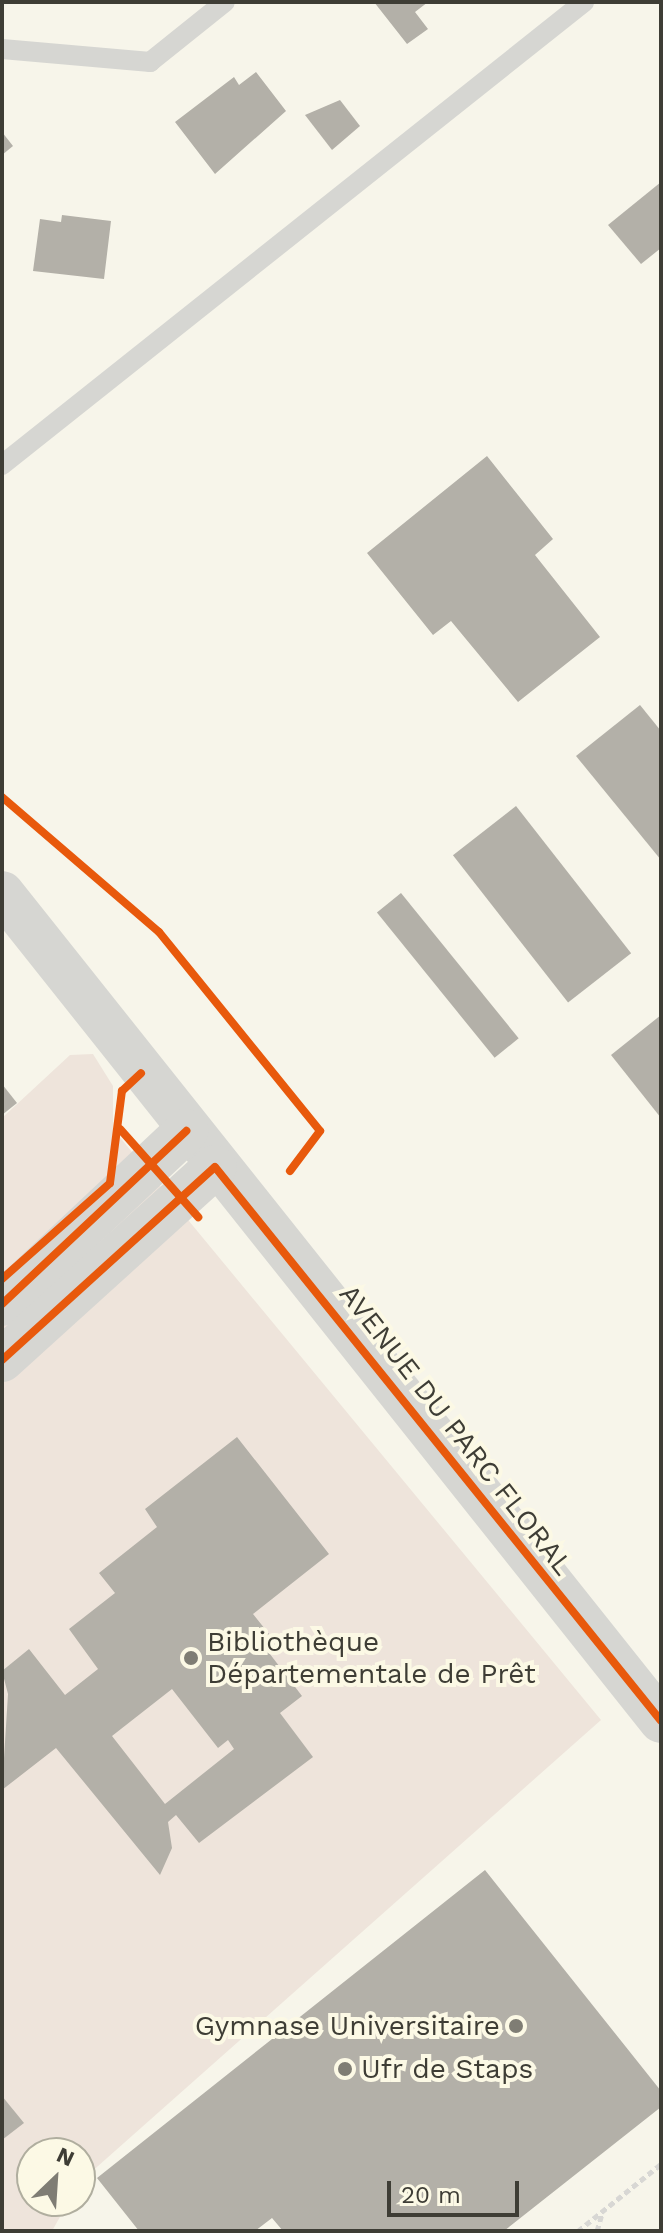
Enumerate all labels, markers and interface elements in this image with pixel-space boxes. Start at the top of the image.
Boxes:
street label: AVENUE DU PARC FLORAL [332,1278,580,1582]
place label: Bibliothèque Départementale de Prêt [207,1625,536,1691]
marker: Bibliothèque Départementale de Prêt [182,1649,200,1667]
place label: Gymnase Universitaire [195,2009,500,2043]
marker: Gymnase Universitaire [507,2017,525,2035]
place label: Ufr de Staps [361,2052,534,2086]
marker: Ufr de Staps [336,2060,354,2078]
north arrow [16,2137,96,2217]
text: N [53,2142,78,2171]
scale bar [391,2165,523,2215]
text: 20 m [401,2181,461,2209]

